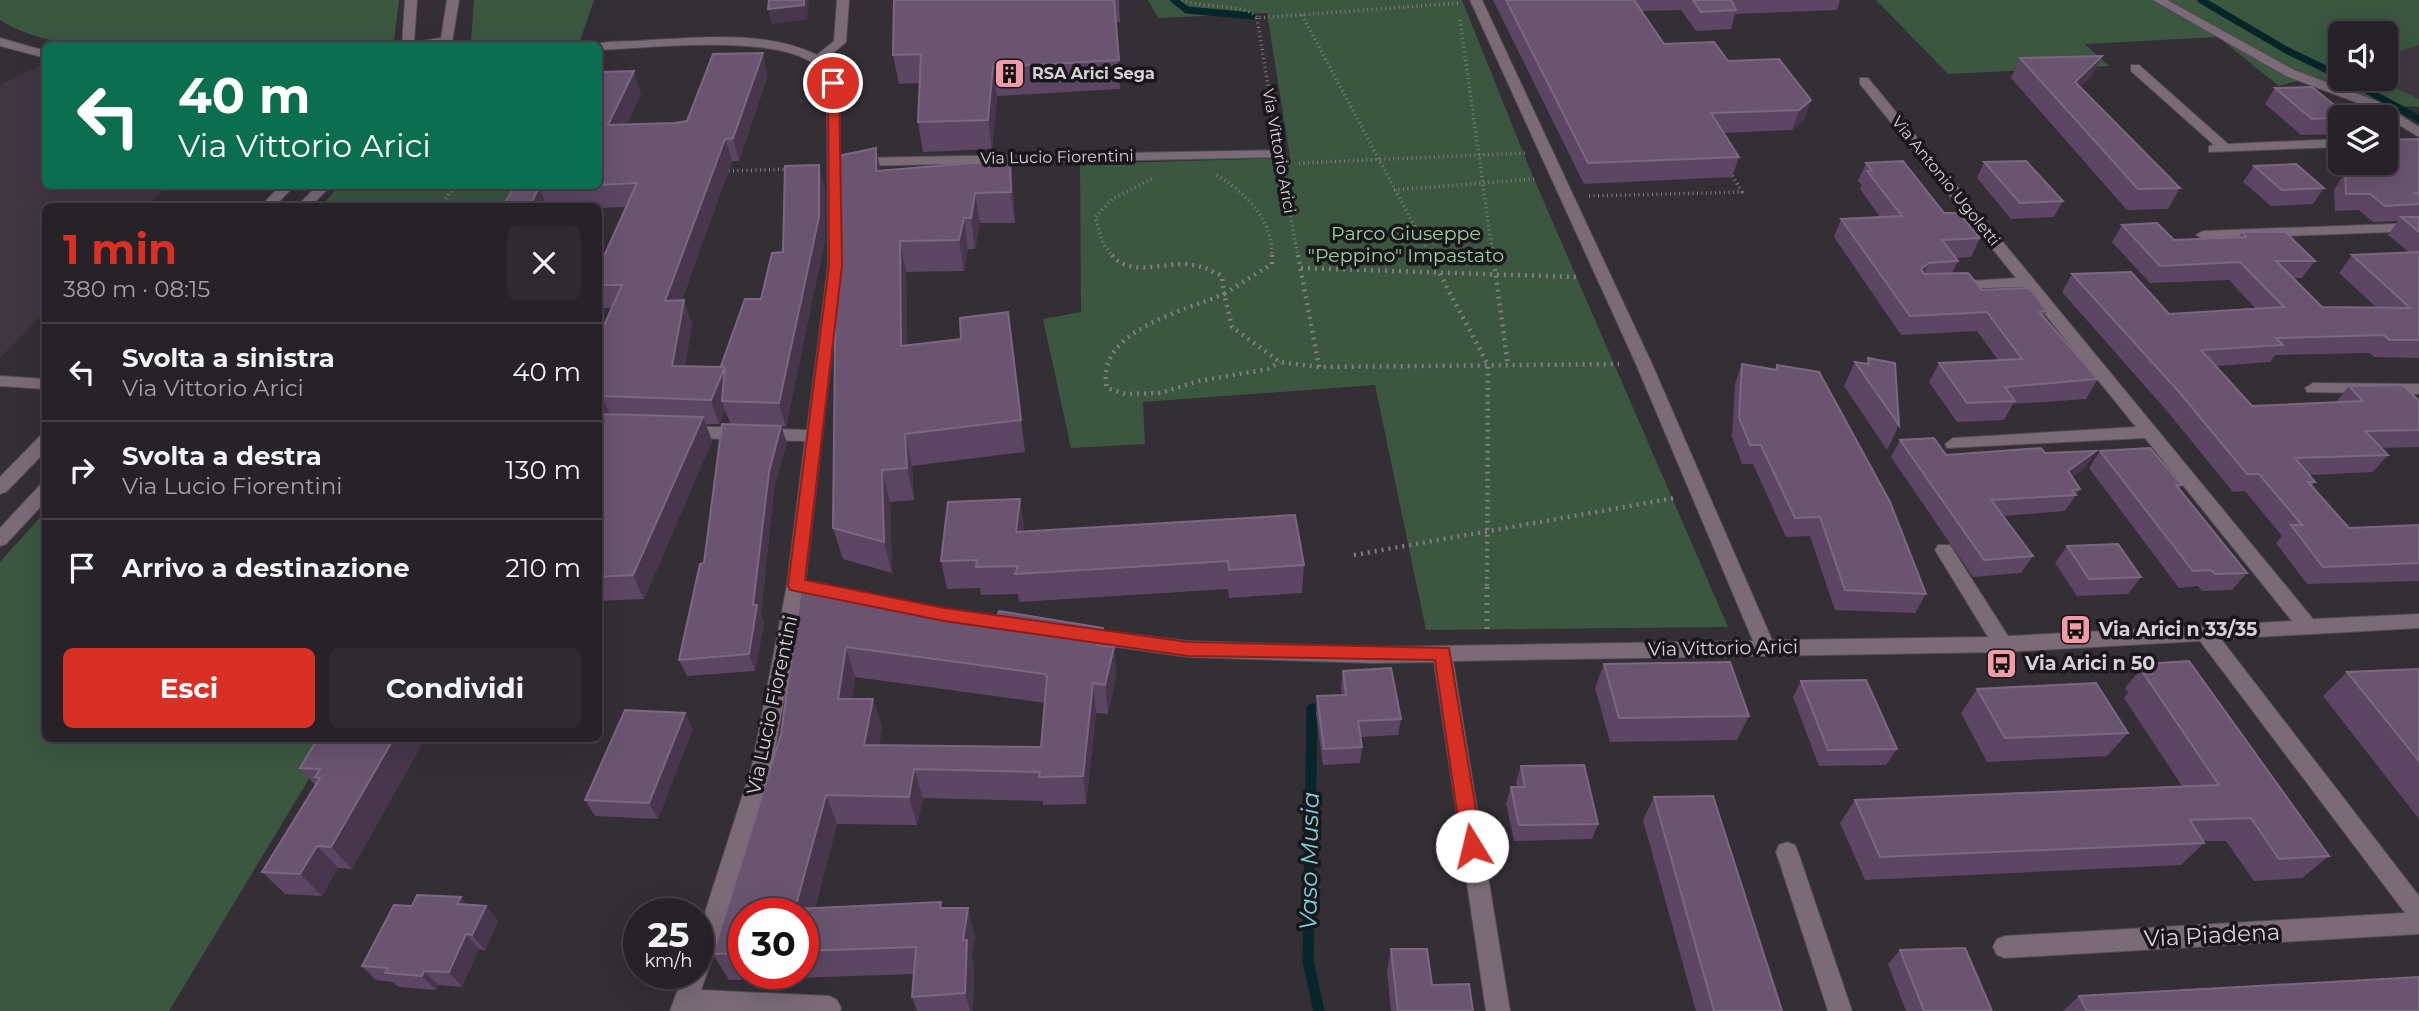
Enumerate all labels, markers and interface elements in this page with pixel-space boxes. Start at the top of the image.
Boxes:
map controls [2328,21,2398,175]
button: sound [2328,21,2398,91]
pin [803,53,863,113]
building icon: RSA Arici Sega [992,56,1026,90]
icon: arrive [814,64,852,102]
place label: RSA Arici Sega [1032,64,1155,83]
text: 40 m [178,66,310,125]
icon: left [63,70,154,161]
street label: Via Vittorio Arici [1259,87,1299,215]
button: layers [2328,105,2398,175]
street label: Via Antonio Ugoletti [1888,112,2004,250]
text: Via Vittorio Arici [178,126,431,165]
street label: Via Lucio Fiorentini [980,146,1134,168]
park label: Parco Giuseppe "Peppino" Impastato [1308,222,1504,267]
text: 1 min [63,223,177,275]
button: close [507,226,581,300]
text: 380 m · 08:15 [63,275,210,303]
text: Svolta a sinistra [122,342,335,374]
icon: left [63,353,101,391]
text: 40 m [512,356,581,388]
text: Via Vittorio Arici [122,374,304,402]
text: Svolta a destra [122,440,322,472]
icon: right [63,451,101,489]
text: 130 m [505,454,581,486]
text: Via Lucio Fiorentini [122,472,342,500]
icon: arrive [63,549,101,587]
text: Arrivo a destinazione [122,552,410,584]
text: 210 m [505,552,581,584]
bus stop icon: Via Arici n 33/35 [2059,612,2093,646]
street label: Via Lucio Fiorentini [742,614,802,796]
place label: Via Arici n 33/35 [2098,618,2257,641]
street label: Via Vittorio Arici [1648,635,1798,661]
bus stop icon: Via Arici n 50 [1985,646,2019,680]
button: Esci [63,648,315,728]
button: Condividi [329,648,581,728]
place label: Via Arici n 50 [2024,652,2155,675]
water label: Vaso Musia [1293,792,1325,930]
position arrow [1435,809,1509,883]
speed limit sign: 30 [728,898,819,989]
text: 25 [648,913,689,956]
street label: Via Piadena [2143,917,2281,953]
text: km/h [644,950,693,972]

